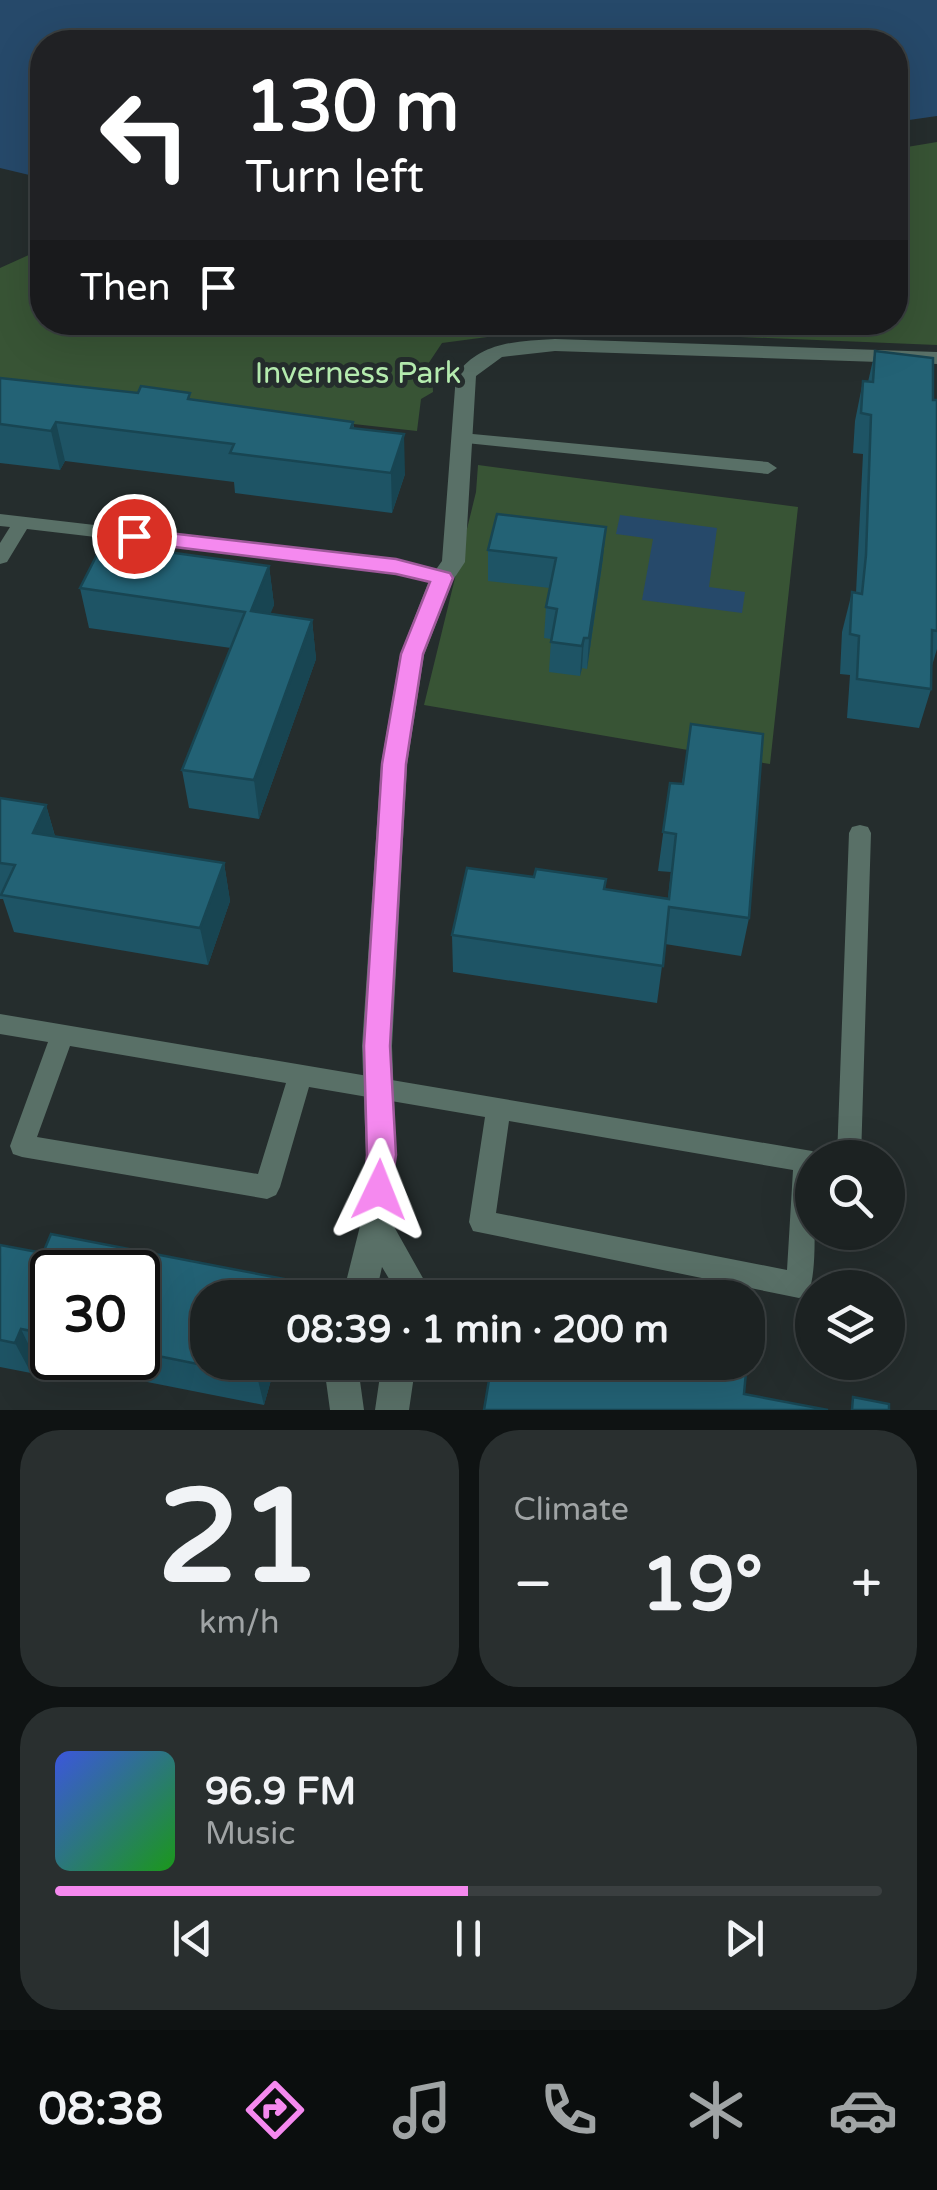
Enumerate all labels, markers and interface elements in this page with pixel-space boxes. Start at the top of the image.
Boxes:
text: 130 m [245,66,459,150]
icon: left [80,70,210,200]
text: Turn left [245,151,424,205]
icon: arrive [191,260,246,315]
text: Then [80,265,171,311]
park label: Inverness Park [255,355,461,392]
pin [92,494,177,579]
icon: arrive [107,509,162,564]
position arrow [327,1138,431,1242]
map controls [795,1140,905,1380]
button: search [795,1140,905,1250]
speed limit sign: 30 [30,1250,160,1380]
button: layers [795,1270,905,1380]
text: 08:39 · 1 min · 200 m [286,1307,669,1353]
text: 21 [158,1461,321,1617]
text: Climate [514,1491,629,1529]
text: 19° [641,1540,763,1630]
text: − [514,1552,553,1618]
text: + [851,1552,882,1618]
text: km/h [199,1604,279,1642]
text: 96.9 FM [205,1769,356,1815]
text: Music [205,1815,295,1853]
icon: previous [165,1911,220,1966]
icon: pause [441,1911,496,1966]
icon: next [717,1911,772,1966]
icon: directions [240,2075,310,2145]
icon: music [387,2075,457,2145]
icon: phone [534,2075,604,2145]
icon: climate [681,2075,751,2145]
icon: car [828,2075,898,2145]
text: 08:38 [39,2083,163,2137]

